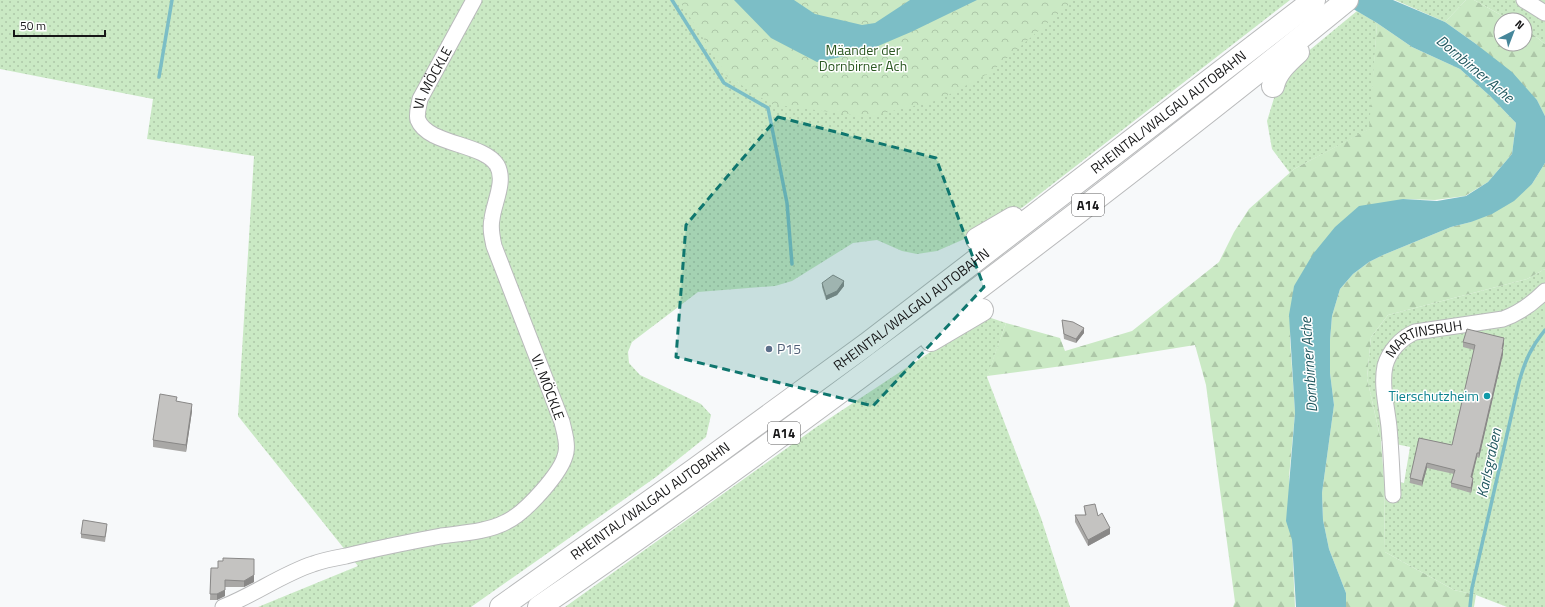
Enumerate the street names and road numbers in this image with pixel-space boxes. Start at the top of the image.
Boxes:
street label: VI. MÖCKLE [407,42,457,111]
street label: RHEINTAL/WALGAU AUTOBAHN [1086,45,1250,178]
road number: A14 [1072,194,1104,216]
street label: RHEINTAL/WALGAU AUTOBAHN [829,243,994,375]
street label: MARTINSRUH [1380,314,1463,362]
street label: VI. MÖCKLE [526,351,571,423]
road number: A14 [768,422,800,444]
street label: RHEINTAL/WALGAU AUTOBAHN [566,436,734,565]

